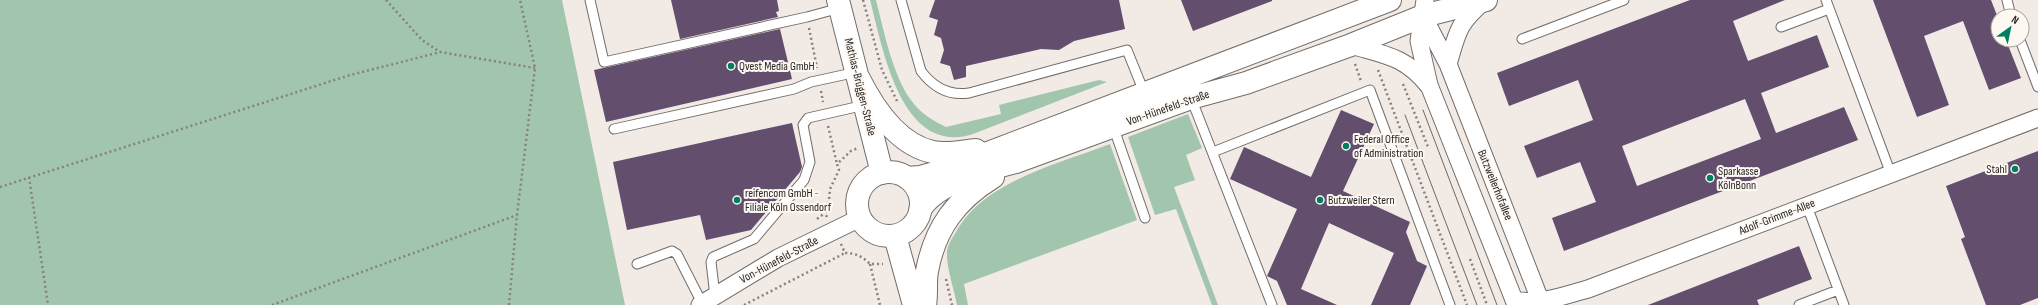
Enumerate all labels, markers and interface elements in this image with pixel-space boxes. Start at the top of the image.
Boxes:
north arrow [1990,8,2030,48]
text: N [2009,13,2021,27]
street label: Mathias-Brüggen-Straße [841,37,879,138]
place label: Qvest Media GmbH [739,59,815,74]
marker: Qvest Media GmbH [726,61,736,71]
street label: Von-Hünefeld-Straße [1125,87,1212,129]
place label: Federal Office of Administration [1354,132,1423,161]
marker: Federal Office of Administration [1341,141,1351,151]
street label: Butzweilerhofallee [1474,148,1516,223]
place label: Stahl [1986,162,2007,177]
place label: Sparkasse KölnBonn [1718,164,1759,193]
marker: Stahl [2010,164,2020,174]
marker: Sparkasse KölnBonn [1705,173,1715,183]
place label: reifencom GmbH - Filiale Köln Ossendorf [745,186,832,215]
place label: Butzweiler Stern [1328,193,1395,208]
marker: reifencom GmbH - Filiale Köln Ossendorf [732,195,742,205]
marker: Butzweiler Stern [1315,195,1325,205]
street label: Adolf-Grimme-Allee [1736,196,1817,239]
street label: Von-Hünefeld-Straße [737,233,821,287]

